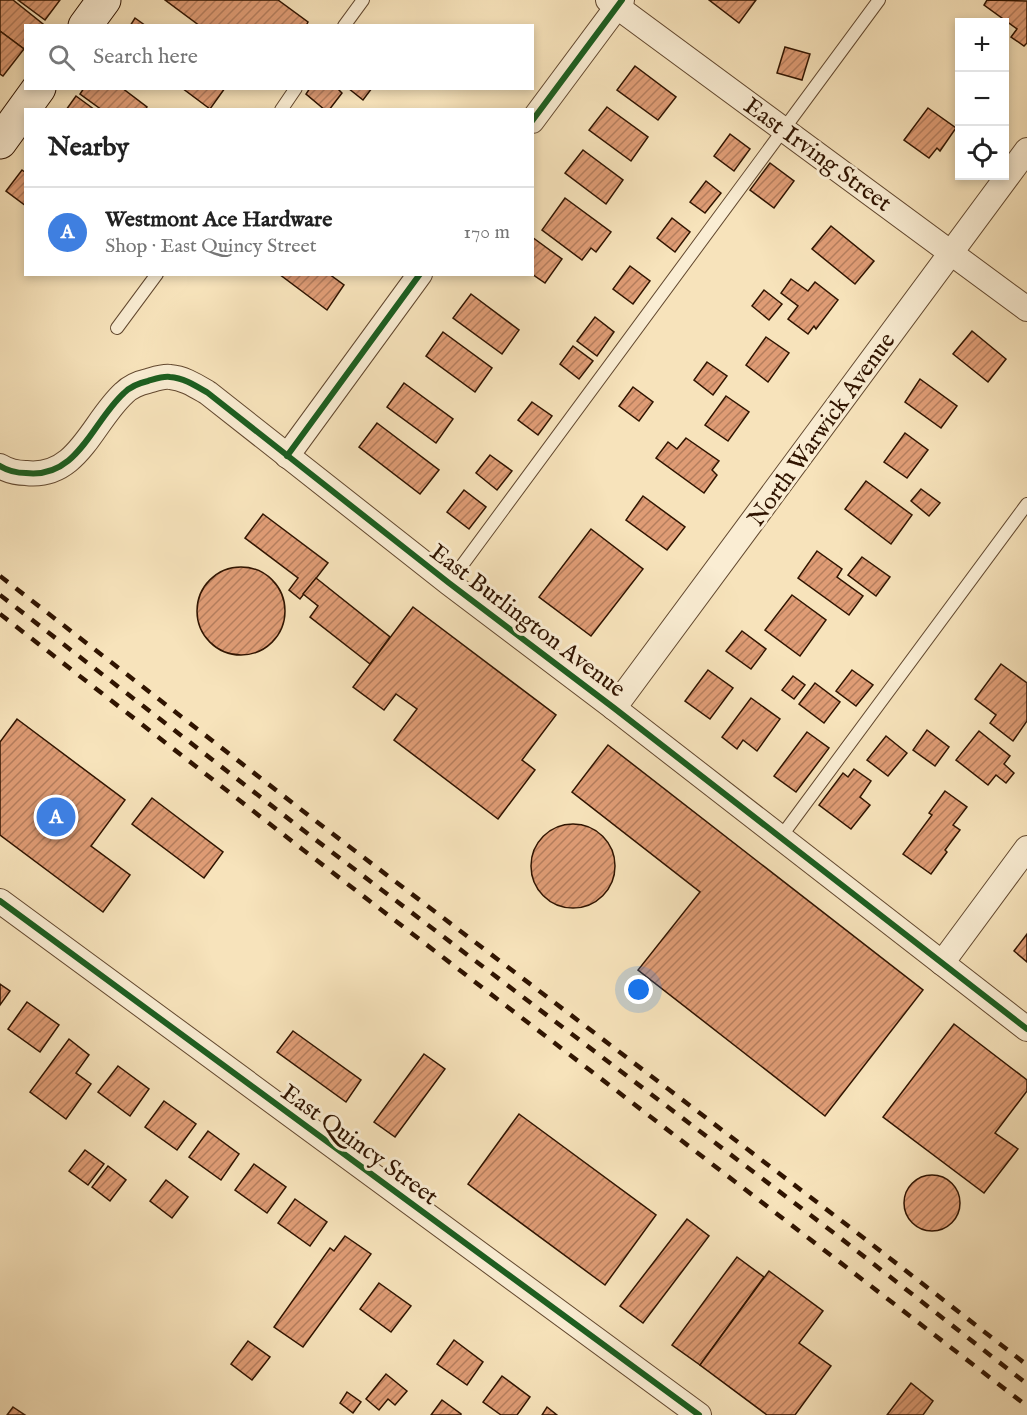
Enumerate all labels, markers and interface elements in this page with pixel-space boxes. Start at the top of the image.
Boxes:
map controls [955,18,1009,180]
button: + [955,18,1009,72]
search box [24,24,534,90]
icon: search [45,41,78,74]
text: Search here [93,43,198,71]
button: − [955,72,1009,126]
street label: East Irving Street [737,91,897,219]
button: locate [955,126,1009,180]
text: Nearby [48,131,129,164]
text: Westmont Ace Hardware [105,206,332,234]
text: A [61,220,74,245]
text: 170 m [464,220,510,245]
text: Shop · East Quincy Street [105,234,317,259]
street label: North Warwick Avenue [741,327,903,533]
street label: East Burlington Avenue [423,537,631,705]
pin: A [36,794,76,840]
your location [624,975,653,1004]
street label: East Quincy Street [274,1078,444,1213]

